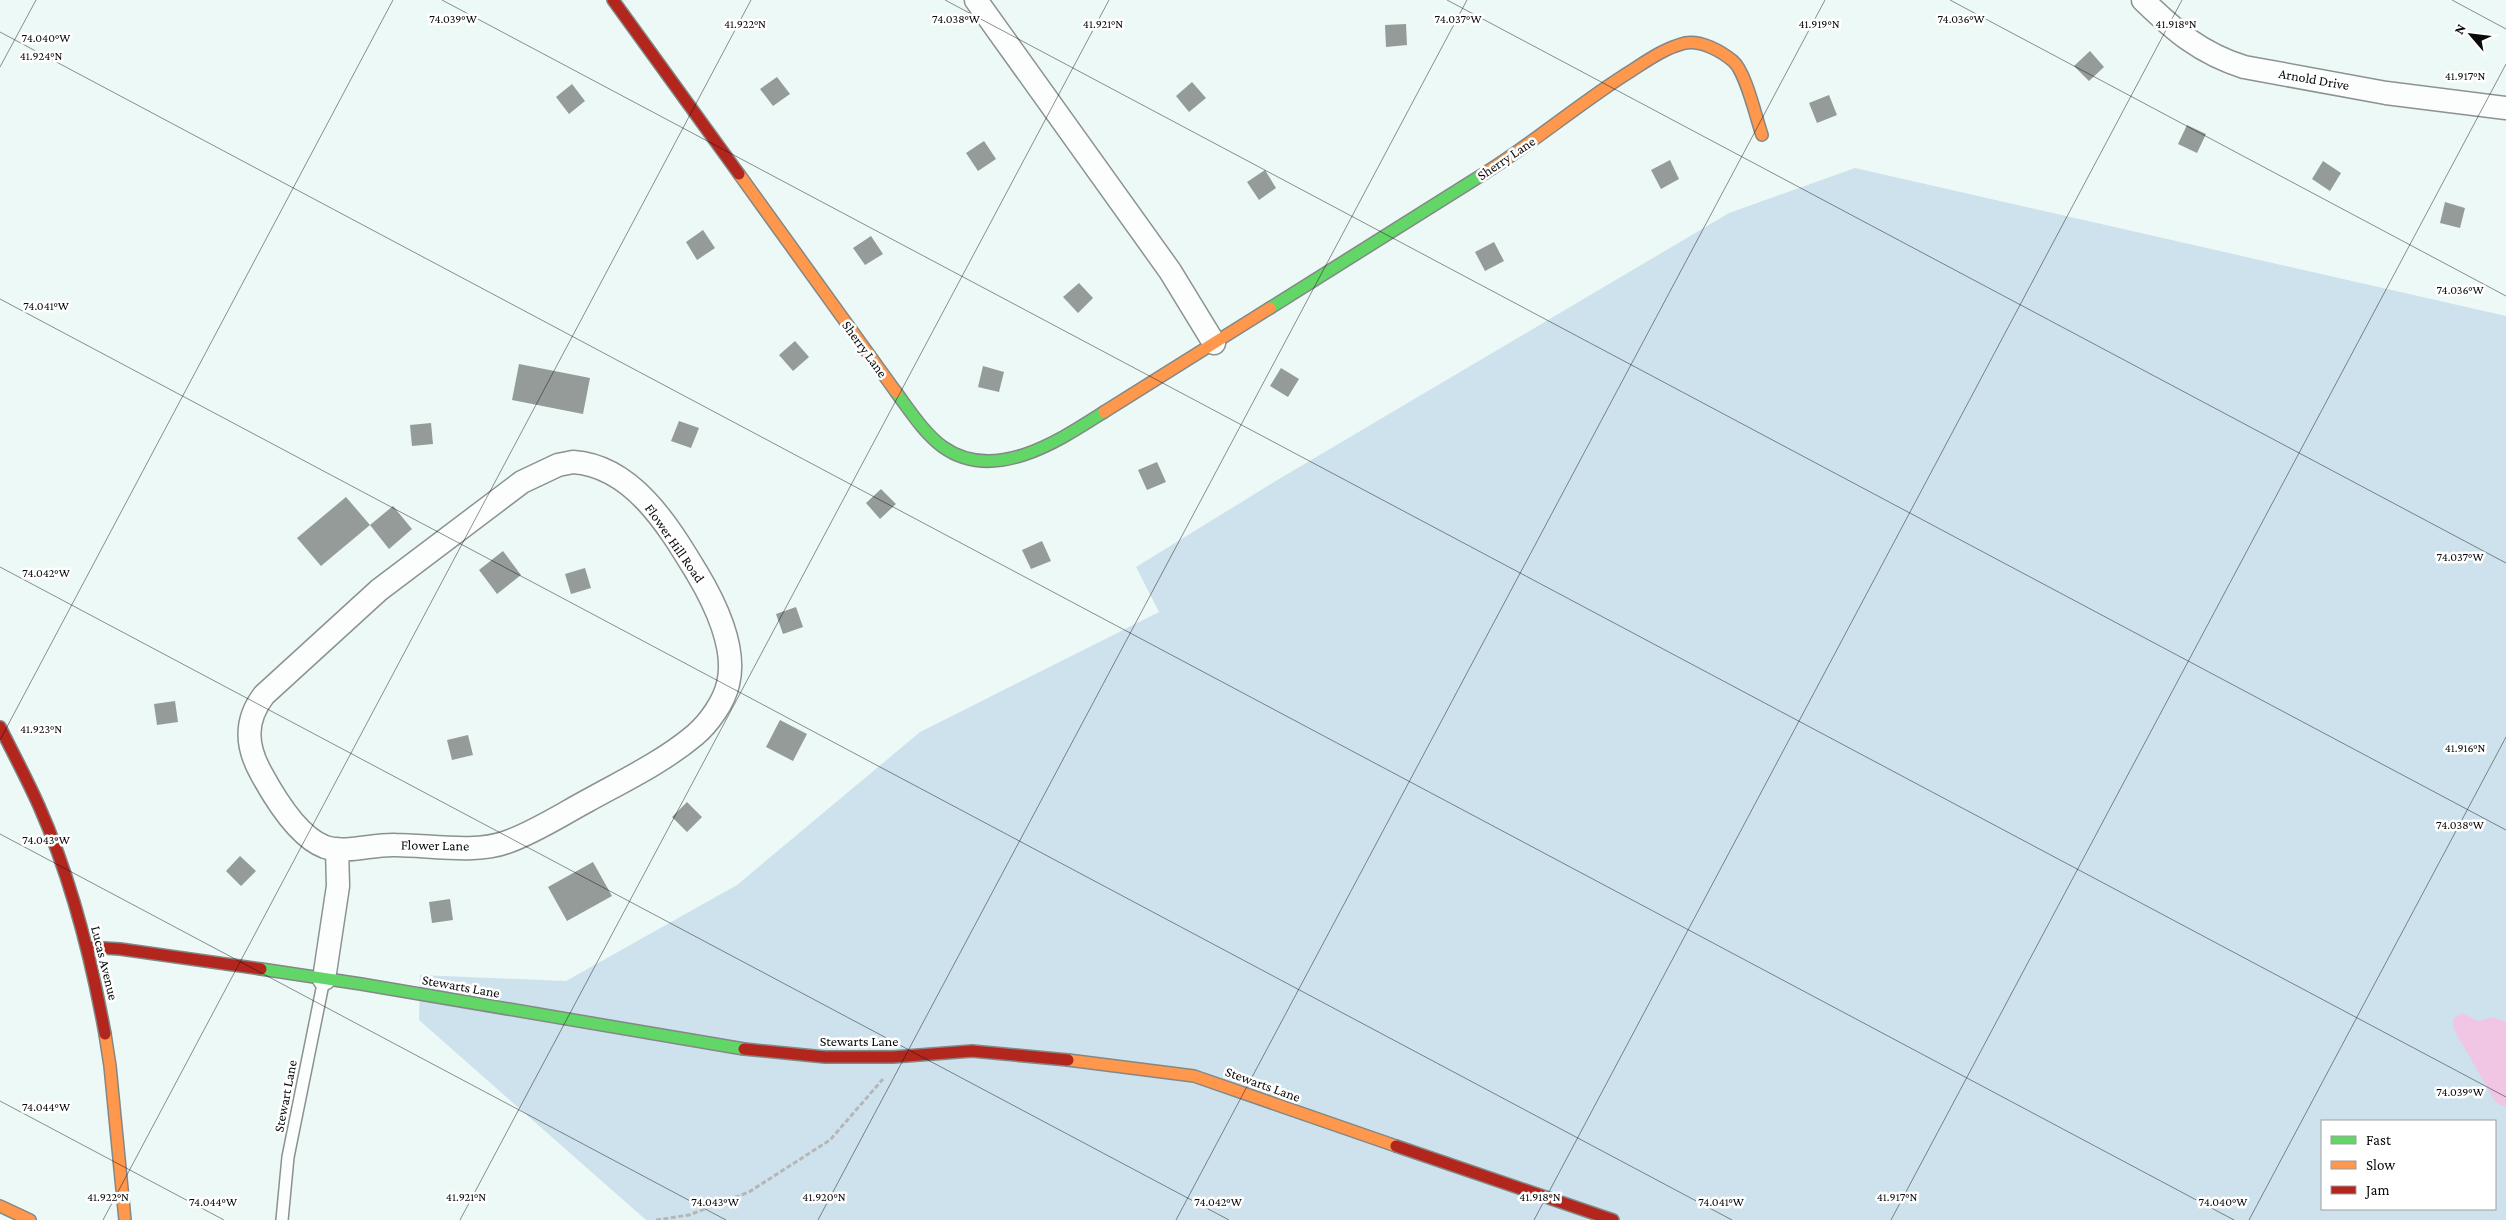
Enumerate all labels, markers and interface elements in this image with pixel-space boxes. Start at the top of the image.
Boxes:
north arrow [2446,10,2496,60]
text: 74.039°W [429,12,477,26]
text: 74.038°W [932,12,980,26]
text: 74.037°W [1435,12,1481,26]
text: 74.036°W [1937,12,1985,26]
text: 41.922°N [724,17,766,31]
text: 41.921°N [1083,17,1123,31]
text: 41.919°N [1798,17,1840,31]
text: 41.918°N [2155,17,2197,31]
text: N [2450,21,2469,37]
text: 74.040°W [22,31,70,45]
text: 41.924°N [20,49,62,63]
street label: Arnold Drive [2277,65,2351,93]
text: 41.917°N [2445,69,2485,83]
street label: Sherry Lane [1474,133,1538,183]
text: 74.036°W [2436,283,2484,297]
text: 74.041°W [23,299,69,313]
street label: Sherry Lane [839,317,891,381]
street label: Flower Hill Road [642,500,708,586]
text: 74.037°W [2437,550,2483,564]
text: 74.042°W [22,566,70,580]
text: 41.923°N [20,722,62,736]
text: 41.916°N [2445,741,2485,755]
text: 74.038°W [2436,818,2484,832]
text: 74.043°W [22,833,70,847]
street label: Flower Lane [401,836,469,854]
street label: Lucas Avenue [88,924,122,1002]
street label: Stewarts Lane [421,971,501,1001]
street label: Stewarts Lane [820,1033,898,1049]
street label: Stewart Lane [270,1059,300,1133]
street label: Stewarts Lane [1223,1063,1303,1105]
text: 74.039°W [2436,1085,2484,1099]
text: 74.044°W [22,1100,70,1114]
legend [2321,1120,2496,1210]
text: Fast [2366,1132,2392,1148]
text: Slow [2366,1157,2396,1173]
text: Jam [2364,1182,2389,1199]
text: 41.922°N [87,1190,129,1204]
text: 41.921°N [446,1190,486,1204]
text: 41.920°N [802,1190,846,1204]
text: 41.918°N [1519,1190,1561,1204]
text: 41.917°N [1877,1190,1917,1204]
text: 74.044°W [189,1195,237,1209]
text: 74.043°W [691,1195,739,1209]
text: 74.042°W [1194,1195,1242,1209]
text: 74.041°W [1698,1195,1744,1209]
text: 74.040°W [2199,1195,2247,1209]

